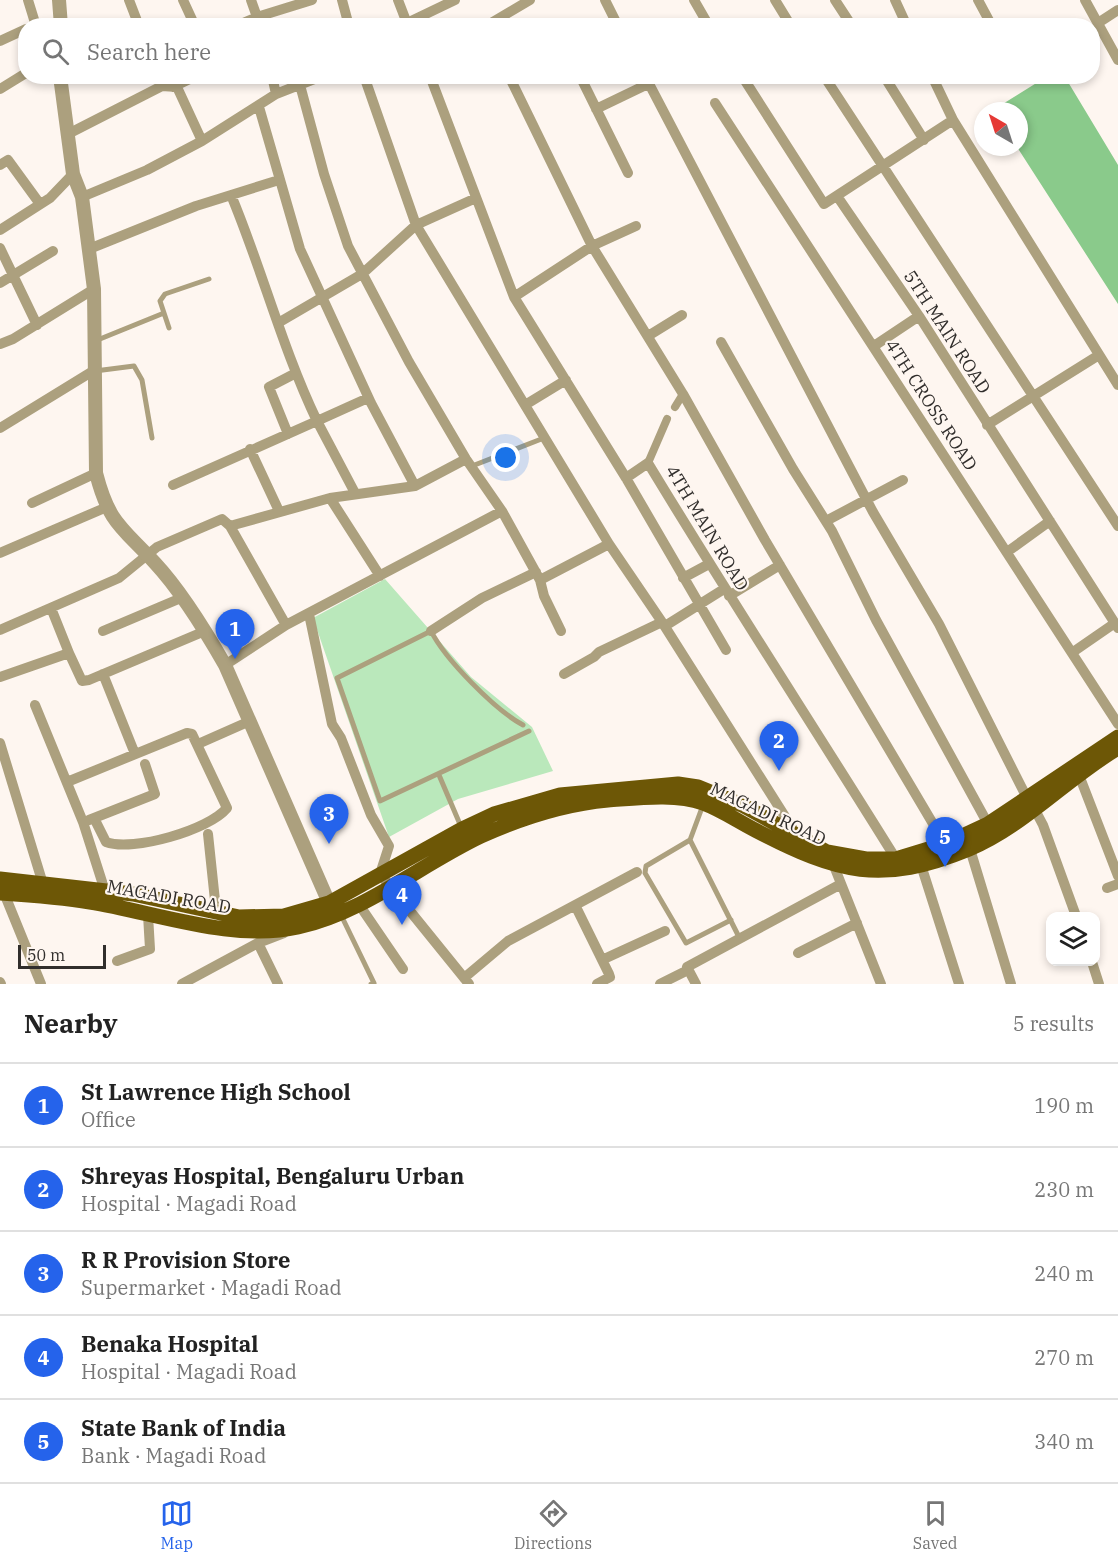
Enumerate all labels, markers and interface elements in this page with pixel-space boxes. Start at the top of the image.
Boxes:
search box [18,18,1100,84]
icon: search [39,35,72,68]
text: Search here [87,37,211,66]
north arrow [974,102,1028,156]
street label: 5TH MAIN ROAD [899,266,996,398]
street label: 4TH CROSS ROAD [880,335,982,475]
your location [491,443,520,472]
street label: 4TH MAIN ROAD [661,461,754,595]
pin: 1 [216,610,254,659]
pin: 2 [760,722,798,771]
street label: MAGADI ROAD [707,777,830,850]
pin: 3 [310,794,348,844]
pin: 5 [926,818,964,867]
street label: MAGADI ROAD [105,874,233,919]
pin: 4 [382,876,422,925]
map controls [1046,912,1100,966]
button: layers [1046,912,1100,966]
scale bar [18,942,106,970]
text: 50 m [27,945,65,965]
text: Nearby [24,1006,118,1040]
text: 5 results [1013,1010,1094,1037]
text: St Lawrence High School [81,1077,351,1106]
text: 1 [38,1092,50,1119]
text: 190 m [1034,1092,1094,1119]
text: Office [81,1106,136,1133]
text: Shreyas Hospital, Bengaluru Urban [81,1161,464,1190]
text: 2 [38,1176,50,1203]
text: 230 m [1034,1176,1094,1203]
text: Hospital · Magadi Road [81,1190,297,1217]
text: R R Provision Store [81,1245,291,1274]
text: 3 [38,1260,50,1287]
text: 240 m [1034,1260,1094,1287]
text: Supermarket · Magadi Road [81,1274,342,1301]
text: Benaka Hospital [81,1329,259,1358]
text: 4 [38,1344,50,1371]
text: 270 m [1034,1344,1094,1371]
text: Hospital · Magadi Road [81,1358,297,1385]
text: State Bank of India [81,1413,286,1442]
text: 5 [38,1428,50,1455]
text: 340 m [1034,1428,1094,1455]
text: Bank · Magadi Road [81,1442,266,1469]
tab: Map [160,1497,193,1553]
tab: Directions [514,1497,592,1553]
tab: Saved [913,1497,958,1553]

